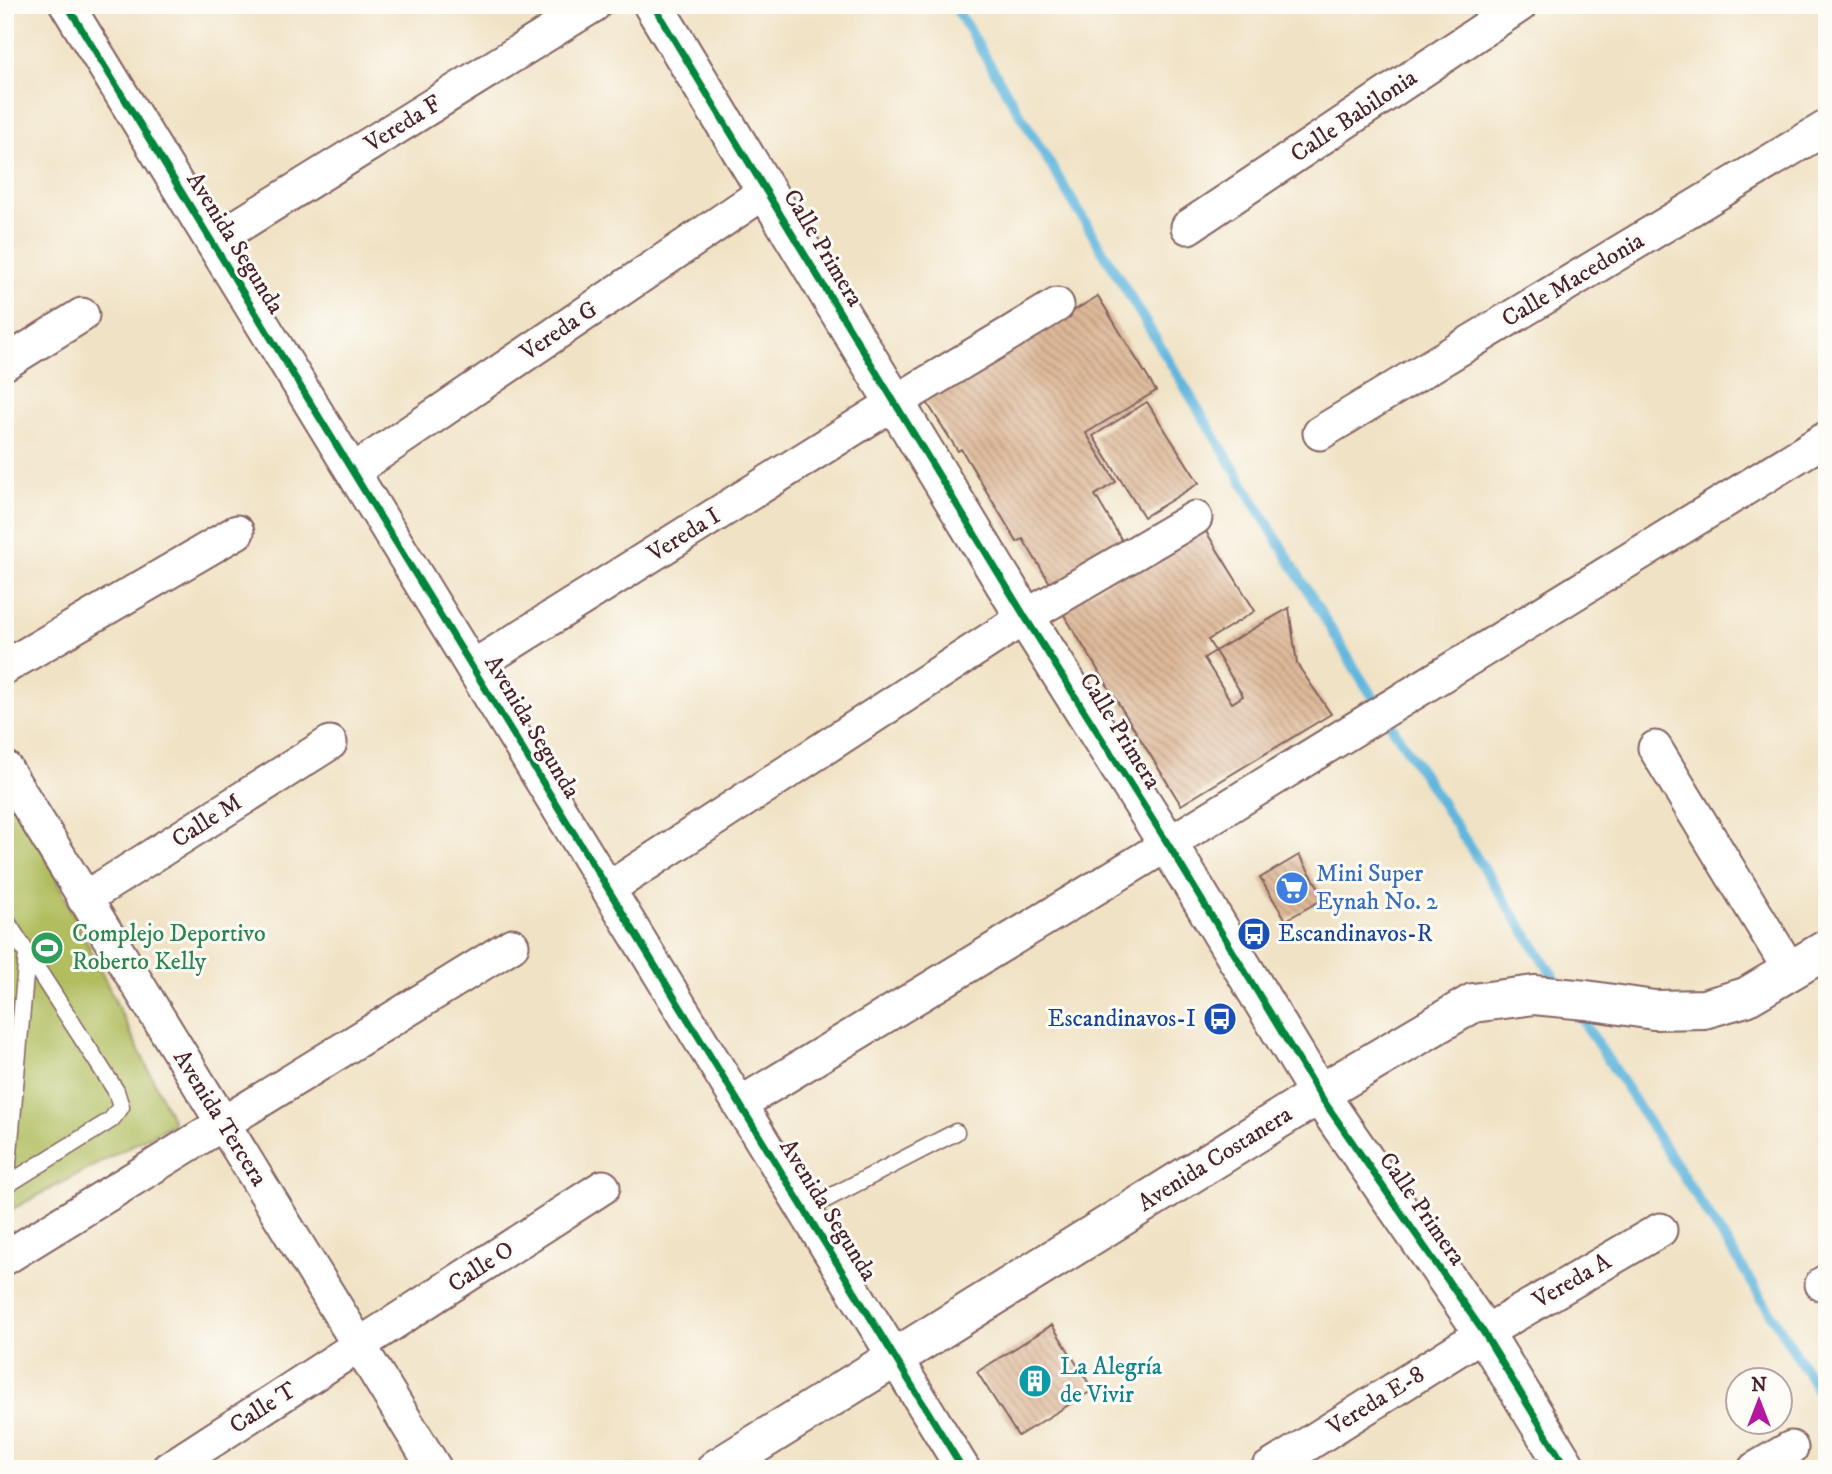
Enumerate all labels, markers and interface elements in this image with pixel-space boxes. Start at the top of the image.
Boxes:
street label: Calle Babilonia [1285,62,1424,169]
street label: Vereda F [358,89,447,160]
street label: Avenida Segunda [179,166,291,320]
street label: Calle Primera [776,184,870,313]
street label: Calle Macedonia [1496,225,1650,334]
street label: Vereda G [514,294,604,368]
street label: Vereda I [641,501,726,569]
street label: Avenida Segunda [477,650,587,805]
street label: Calle Primera [1072,667,1168,795]
street label: Calle M [166,787,248,855]
place label: Mini Super Eynah No. 2 [1316,859,1438,917]
supermarket icon: Mini Super Eynah No. 2 [1273,869,1311,907]
bus stop icon: Escandinavos-R [1235,915,1273,953]
place label: Complejo Deportivo Roberto Kelly [72,919,266,977]
place label: Escandinavos-R [1278,919,1433,949]
sports icon: Complejo Deportivo Roberto Kelly [28,929,66,967]
bus stop icon: Escandinavos-I [1201,1000,1239,1038]
place label: Escandinavos-I [1047,1004,1196,1034]
street label: Avenida Tercera [166,1044,274,1192]
street label: Avenida Costanera [1132,1099,1298,1218]
street label: Avenida Segunda [772,1133,884,1287]
street label: Calle Primera [1372,1146,1472,1272]
street label: Calle O [442,1235,520,1299]
street label: Vereda A [1527,1246,1617,1316]
place label: La Alegría de Vivir [1060,1352,1163,1410]
street label: Vereda E-8 [1321,1359,1430,1443]
building icon: La Alegría de Vivir [1016,1362,1054,1400]
north arrow [1724,1366,1794,1436]
text: N [1751,1374,1767,1397]
street label: Calle T [224,1375,302,1441]

